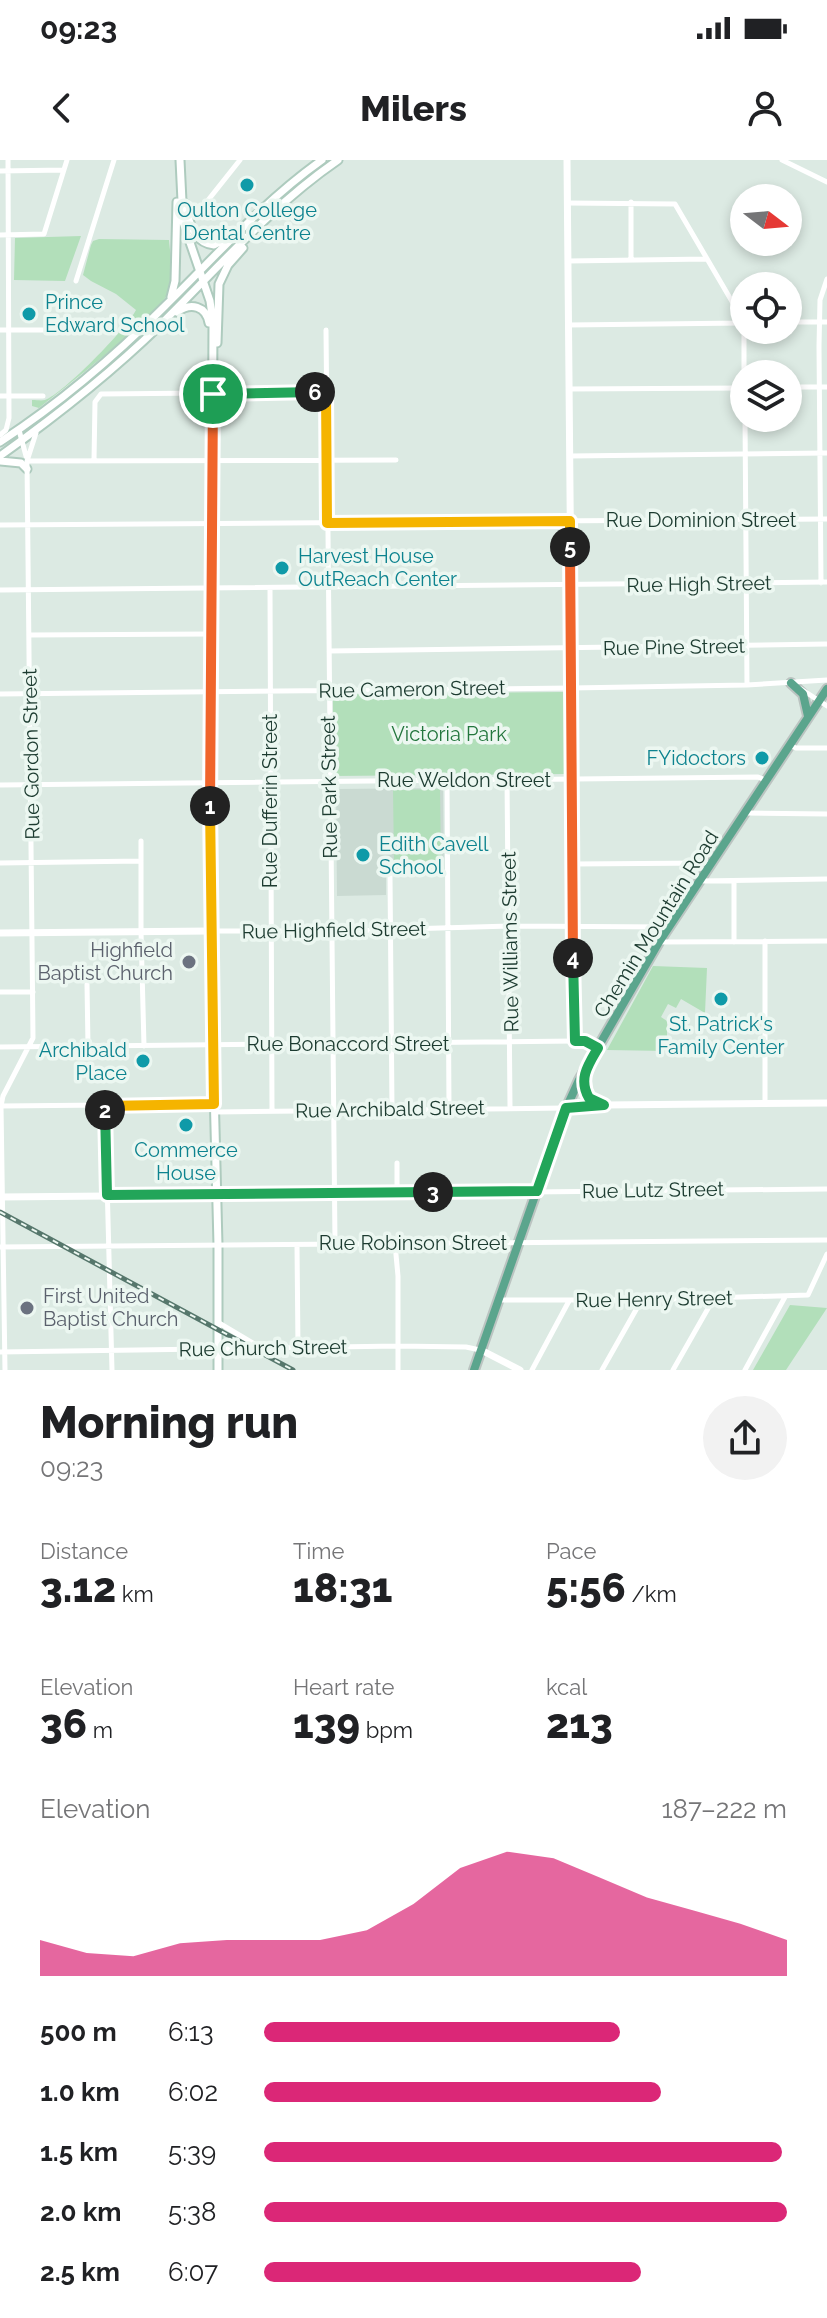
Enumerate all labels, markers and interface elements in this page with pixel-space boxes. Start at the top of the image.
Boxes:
text: 09:23 [40,11,117,46]
icon: back [40,86,84,130]
icon: person [743,86,787,130]
text: Milers [360,87,467,129]
marker: Oulton College Dental Centre [238,176,256,194]
north arrow [730,184,802,256]
map controls [730,184,802,432]
place label: Oulton College Dental Centre [177,198,317,245]
button: locate [730,272,802,344]
place label: Prince Edward School [45,290,185,337]
marker: Prince Edward School [20,305,38,323]
pin [179,360,247,428]
button: layers [730,360,802,432]
icon: arrive [191,372,235,416]
pin: 6 [295,372,335,412]
text: 6 [308,379,322,405]
street label: Rue Dominion Street [606,508,797,532]
pin: 5 [550,527,590,567]
text: 5 [564,534,576,560]
place label: Harvest House OutReach Center [298,544,457,591]
marker: Harvest House OutReach Center [273,559,291,577]
street label: Rue High Street [626,571,772,597]
street label: Rue Pine Street [603,634,746,660]
street label: Rue Gordon Street [18,668,44,840]
street label: Rue Cameron Street [318,675,506,703]
street label: Rue Dufferin Street [258,713,282,888]
street label: Rue Park Street [316,715,342,859]
park label: Victoria Park [391,722,507,746]
place label: FYidoctors [646,746,746,770]
marker: FYidoctors [753,749,771,767]
street label: Rue Weldon Street [377,768,551,792]
pin: 1 [190,786,230,826]
text: 1 [205,793,215,819]
street label: Chemin Mountain Road [589,826,723,1022]
place label: Edith Cavell School [379,832,489,879]
marker: Edith Cavell School [354,846,372,864]
street label: Rue Williams Street [496,851,524,1033]
street label: Rue Highfield Street [241,916,427,944]
place label: Highfield Baptist Church [37,938,173,985]
pin: 4 [553,938,593,978]
text: 4 [567,945,579,971]
marker: Highfield Baptist Church [180,953,198,971]
marker: St. Patrick's Family Center [712,990,730,1008]
place label: St. Patrick's Family Center [658,1012,784,1059]
street label: Rue Bonaccord Street [247,1032,450,1056]
place label: Archibald Place [39,1038,127,1085]
marker: Archibald Place [134,1052,152,1070]
pin: 2 [85,1090,125,1130]
street label: Rue Archibald Street [295,1095,485,1123]
text: 2 [99,1097,111,1123]
marker: Commerce House [177,1116,195,1134]
place label: Commerce House [134,1138,238,1185]
pin: 3 [413,1172,453,1212]
street label: Rue Lutz Street [582,1177,725,1203]
text: 3 [427,1179,439,1205]
street label: Rue Robinson Street [319,1231,507,1255]
place label: First United Baptist Church [43,1284,179,1331]
street label: Rue Henry Street [575,1286,733,1312]
marker: First United Baptist Church [18,1299,36,1317]
street label: Rue Church Street [178,1335,348,1361]
button: share [703,1396,787,1480]
text: Morning run [40,1397,298,1448]
text: 09:23 [40,1453,103,1483]
text: Distance [40,1538,128,1564]
text: Time [293,1538,344,1564]
text: Pace [546,1538,596,1564]
text: 3.12 [40,1564,116,1611]
text: 18:31 [293,1564,392,1611]
text: 5:56 [546,1564,626,1611]
text: km [116,1581,154,1607]
text: /km [626,1581,677,1607]
text: Elevation [40,1674,133,1700]
text: Heart rate [293,1674,394,1700]
text: kcal [546,1674,587,1700]
text: 36 [40,1700,87,1747]
text: 139 [293,1700,360,1747]
text: 213 [546,1700,613,1747]
text: m [87,1717,113,1743]
text: bpm [360,1717,413,1743]
text: Elevation [40,1794,150,1824]
text: 187–222 m [661,1794,787,1824]
text: 500 m [40,2017,117,2047]
text: 6:13 [168,2017,214,2047]
text: 1.0 km [40,2077,120,2107]
text: 6:02 [168,2077,218,2107]
text: 1.5 km [40,2137,118,2167]
text: 5:39 [168,2137,216,2167]
text: 2.0 km [40,2197,121,2227]
text: 5:38 [168,2197,216,2227]
text: 2.5 km [40,2257,120,2287]
text: 6:07 [168,2257,218,2287]

